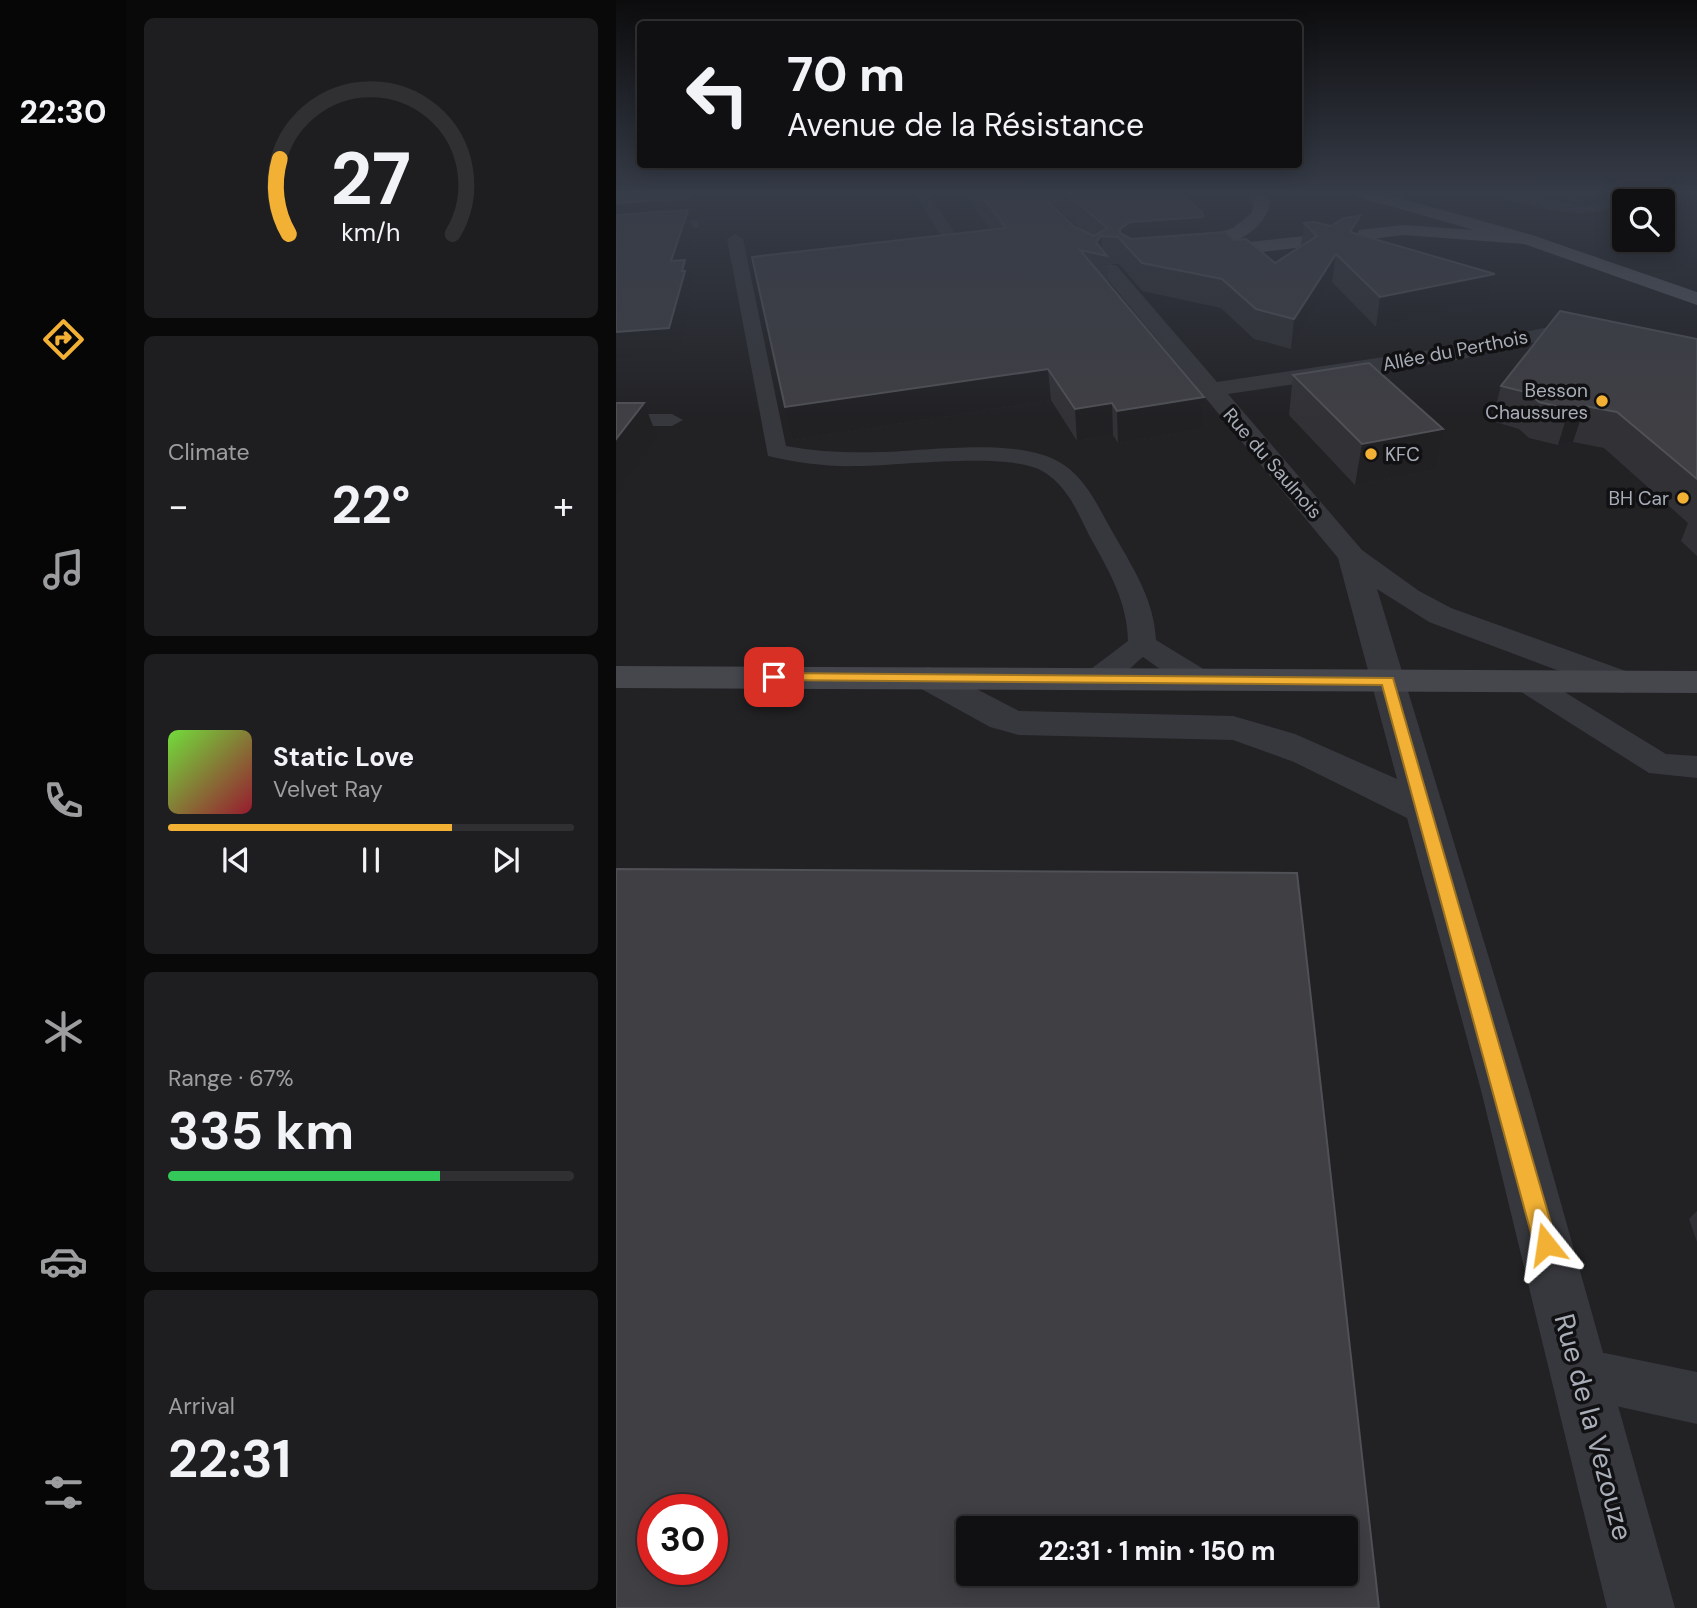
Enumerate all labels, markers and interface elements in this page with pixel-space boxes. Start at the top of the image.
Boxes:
text: 70 m [787,42,905,106]
icon: left [672,49,763,140]
text: 22:30 [20,91,106,133]
text: Avenue de la Résistance [787,104,1144,146]
text: 27 [331,132,411,227]
map controls [1612,189,1675,252]
button: search [1612,189,1675,252]
text: km/h [341,216,401,249]
icon: directions [39,315,88,364]
street label: Allée du Perthois [1380,324,1530,377]
place label: Besson Chaussures [1485,378,1588,425]
marker: Besson Chaussures [1594,393,1610,409]
street label: Rue du Saulnois [1218,403,1328,524]
text: Climate [168,437,250,467]
place label: KFC [1385,442,1420,467]
marker: KFC [1363,446,1379,462]
text: 22° [332,471,410,539]
text: − [168,481,189,531]
text: + [553,481,574,531]
place label: BH Car [1609,486,1669,511]
marker: BH Car [1675,490,1691,506]
icon: music [39,545,88,594]
pin [744,647,804,707]
icon: arrive [755,658,793,696]
text: Static Love [273,740,414,774]
text: Velvet Ray [273,774,383,804]
icon: phone [39,776,88,825]
icon: previous [217,841,255,879]
icon: pause [352,841,390,879]
icon: next [487,841,525,879]
icon: climate [39,1007,88,1056]
text: Range · 67% [168,1063,294,1093]
text: 335 km [168,1097,354,1165]
position arrow [1509,1207,1583,1281]
icon: car [39,1237,88,1286]
street label: Rue de la Vezouze [1546,1310,1642,1544]
text: Arrival [168,1391,235,1421]
text: 22:31 [168,1425,291,1493]
icon: filters [39,1468,88,1517]
speed limit sign: 30 [637,1494,728,1585]
text: 22:31 · 1 min · 150 m [1039,1534,1275,1568]

